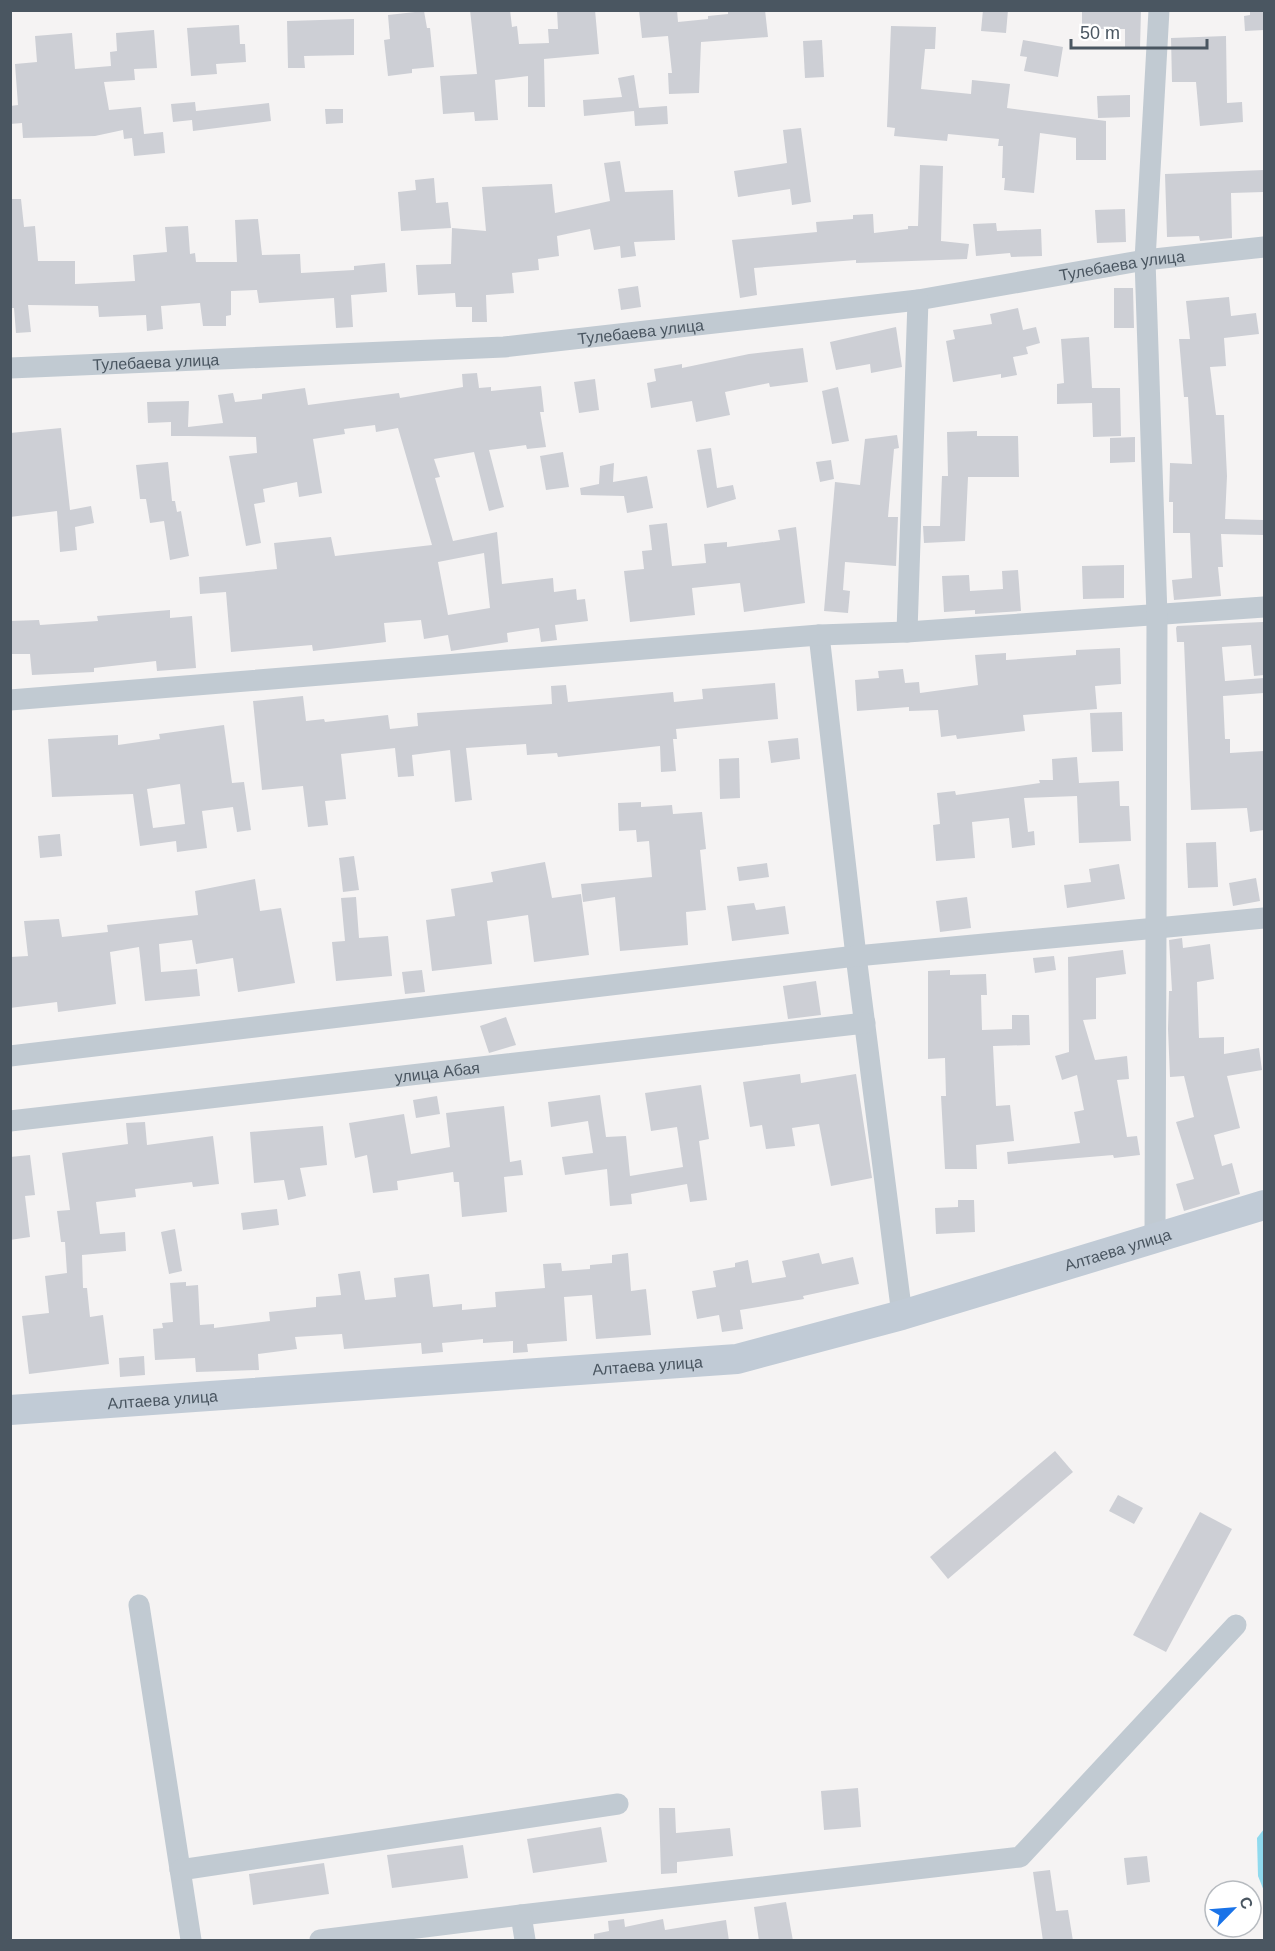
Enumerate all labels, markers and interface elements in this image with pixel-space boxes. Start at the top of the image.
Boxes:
scale bar [1071,12,1208,50]
text: 50 m [1080,23,1120,43]
street label: Тулебаева улица [1058,248,1186,284]
street label: Тулебаева улица [577,316,705,348]
street label: Тулебаева улица [92,351,220,373]
street label: улица Абая [394,1059,481,1086]
street label: Алтаева улица [1062,1226,1173,1274]
street label: Алтаева улица [592,1353,703,1378]
street label: Алтаева улица [107,1387,219,1412]
north arrow [1203,1879,1263,1939]
text: С [1236,1894,1256,1912]

